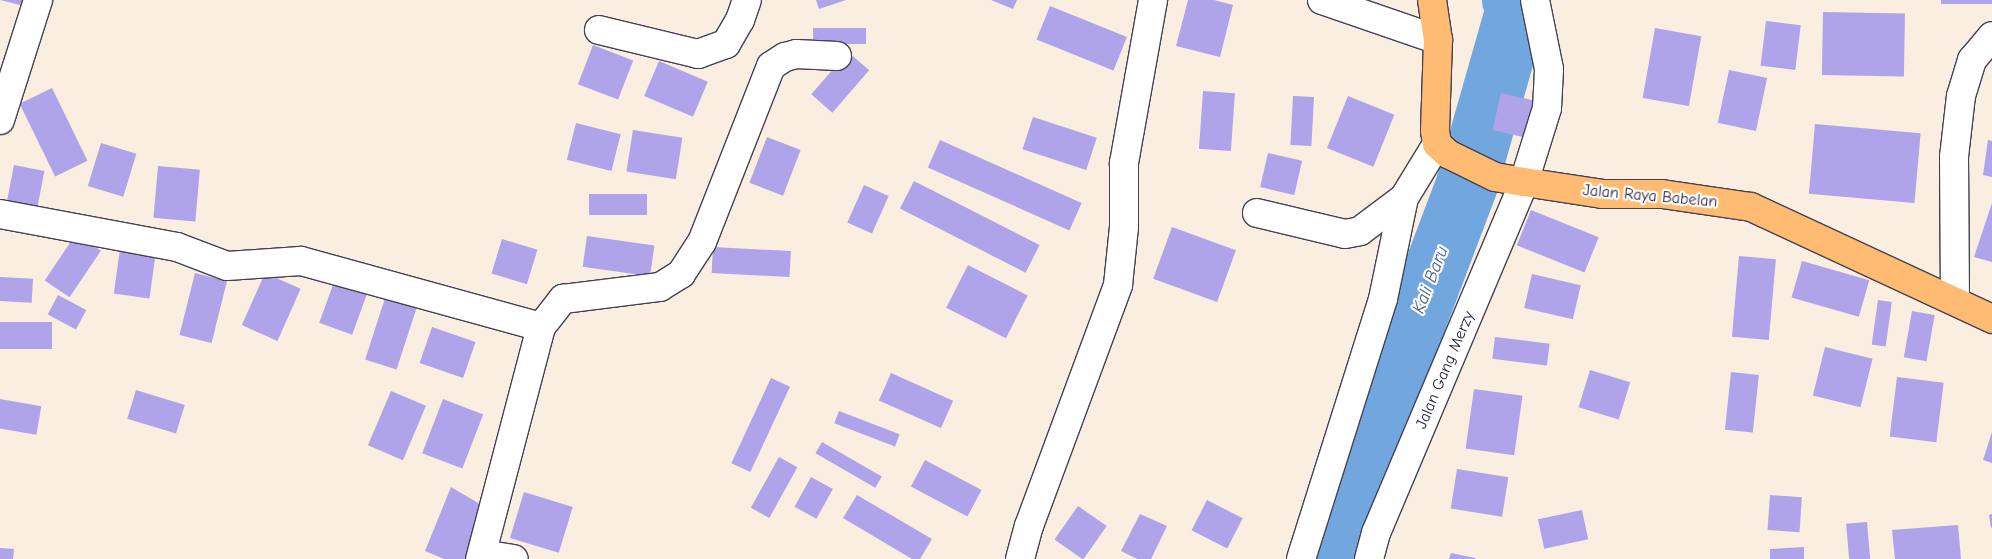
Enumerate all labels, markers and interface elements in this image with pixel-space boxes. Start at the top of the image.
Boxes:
street label: Jalan Raya Babelan [1582,181,1718,211]
water label: Kali Baru [1408,243,1454,317]
street label: Jalan Gang Merzy [1412,308,1478,432]

